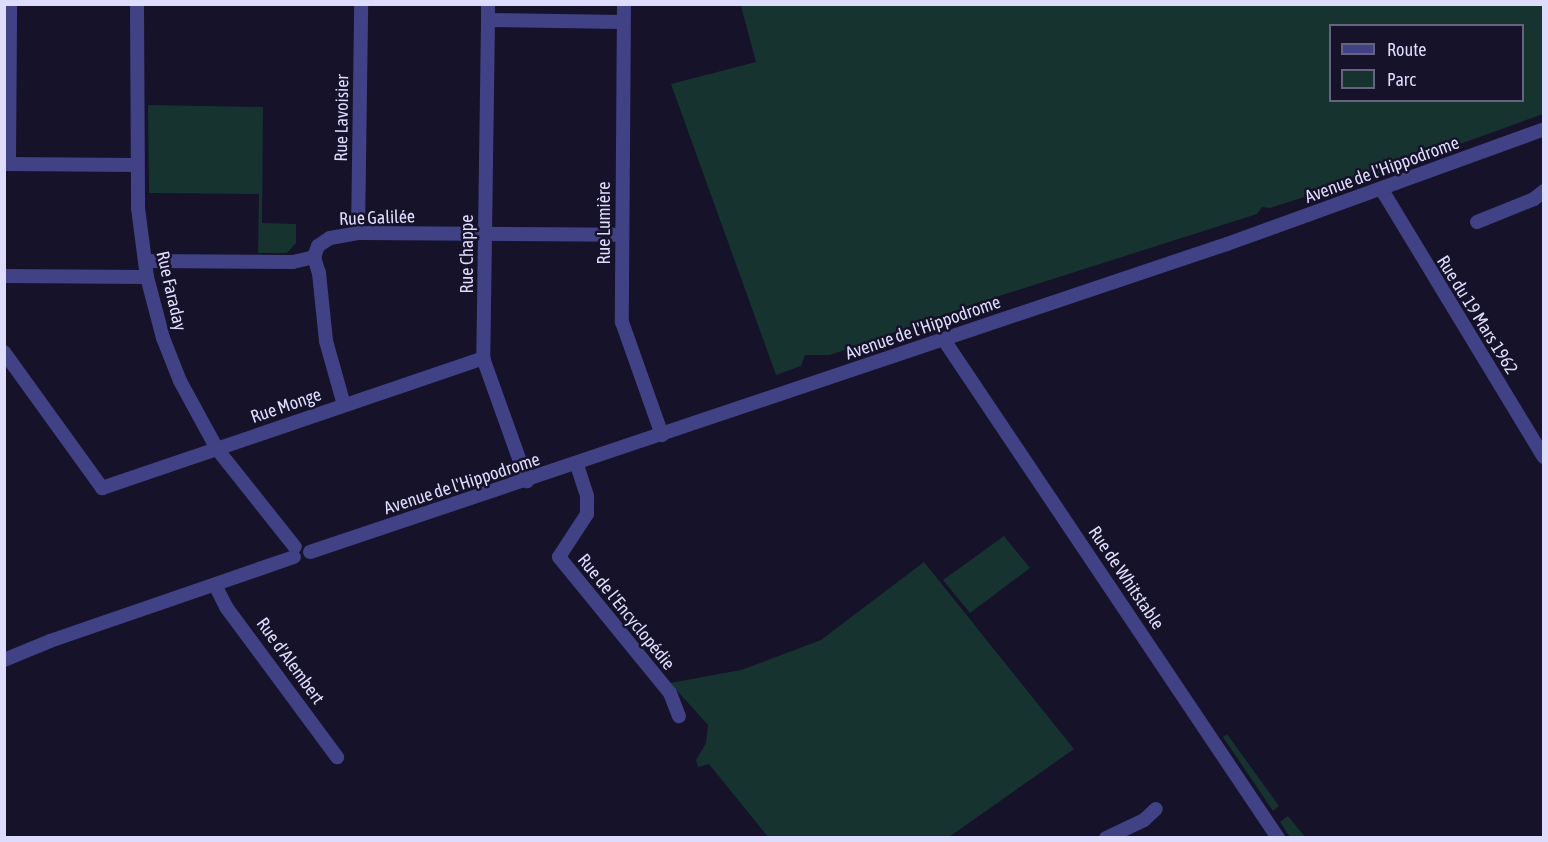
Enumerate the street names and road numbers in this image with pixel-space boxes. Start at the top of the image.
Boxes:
street label: Rue Lavoisier [330,74,354,162]
street label: Avenue de l'Hippodrome [1302,132,1462,208]
street label: Rue Lumière [593,182,615,264]
street label: Rue Galilée [339,206,415,230]
street label: Rue Chappe [456,215,478,293]
street label: Rue Faraday [151,249,191,333]
street label: Rue du 19 Mars 1962 [1432,252,1522,378]
street label: Avenue de l'Hippodrome [843,291,1003,365]
street label: Rue Monge [248,384,324,428]
street label: Avenue de l'Hippodrome [381,449,543,519]
street label: Rue de Whitstable [1084,522,1168,634]
street label: Rue de l'Encyclopédie [573,550,679,674]
street label: Rue d'Alembert [251,614,329,708]

